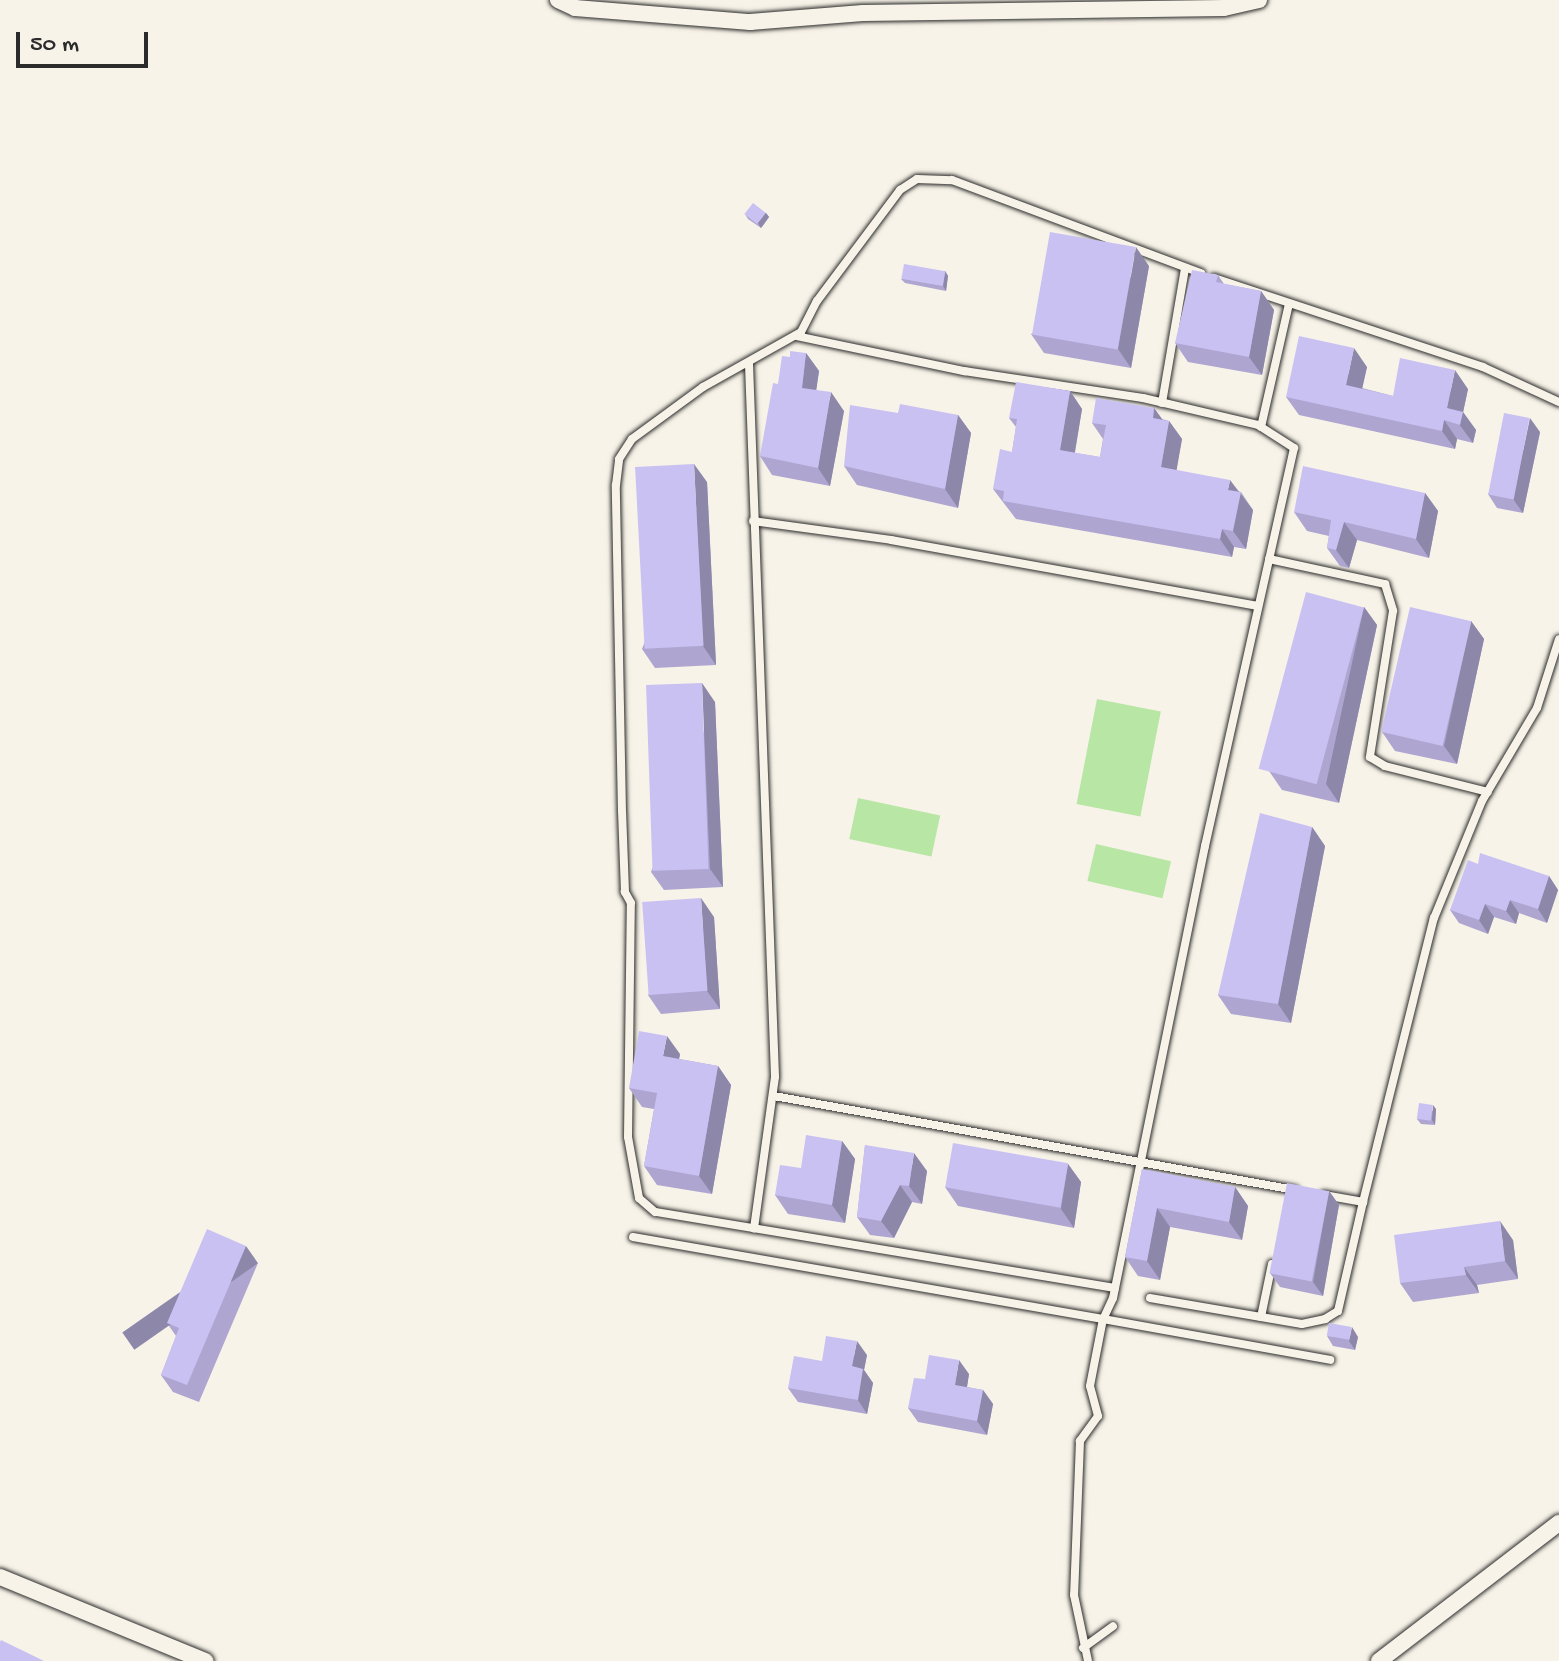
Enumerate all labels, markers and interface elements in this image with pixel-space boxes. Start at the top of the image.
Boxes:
scale bar [20,16,152,66]
text: 50 m [30,31,79,60]

